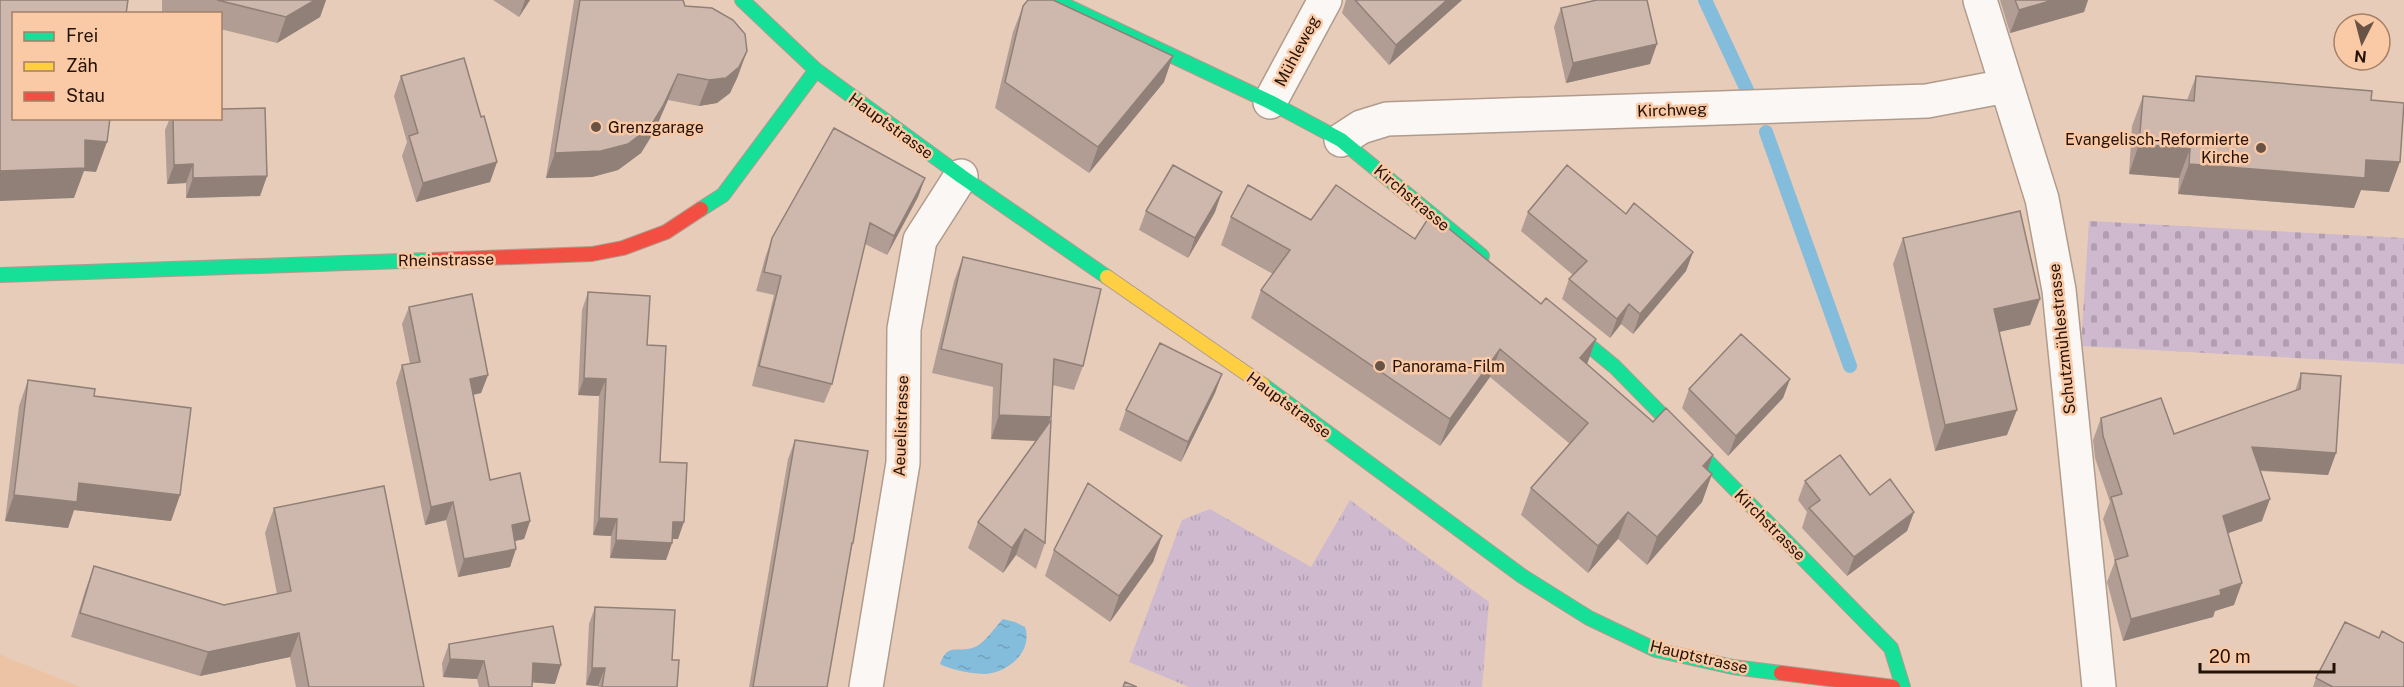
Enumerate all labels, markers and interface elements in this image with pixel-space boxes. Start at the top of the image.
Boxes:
legend [12,12,222,120]
street label: Mühleweg [1270,12,1324,90]
north arrow [2332,12,2392,72]
text: Frei [66,25,98,46]
text: N [2353,46,2368,67]
text: Zäh [66,55,98,76]
text: Stau [66,85,105,106]
street label: Hauptstrasse [845,89,937,163]
street label: Kirchweg [1637,99,1707,121]
place label: Grenzgarage [608,118,704,137]
marker: Grenzgarage [589,120,603,134]
place label: Evangelisch-Reformierte Kirche [2065,130,2249,167]
marker: Evangelisch-Reformierte Kirche [2254,141,2268,155]
street label: Kirchstrasse [1370,161,1454,235]
street label: Rheinstrasse [398,250,494,270]
street label: Schutzmühlestrasse [2045,263,2079,415]
place label: Panorama-Film [1392,357,1505,376]
marker: Panorama-Film [1373,359,1387,373]
street label: Hauptstrasse [1243,368,1335,442]
street label: Aeuelistrasse [890,375,912,477]
street label: Kirchstrasse [1730,485,1810,565]
scale bar [2200,636,2334,674]
street label: Hauptstrasse [1648,637,1750,677]
text: 20 m [2209,646,2251,667]

